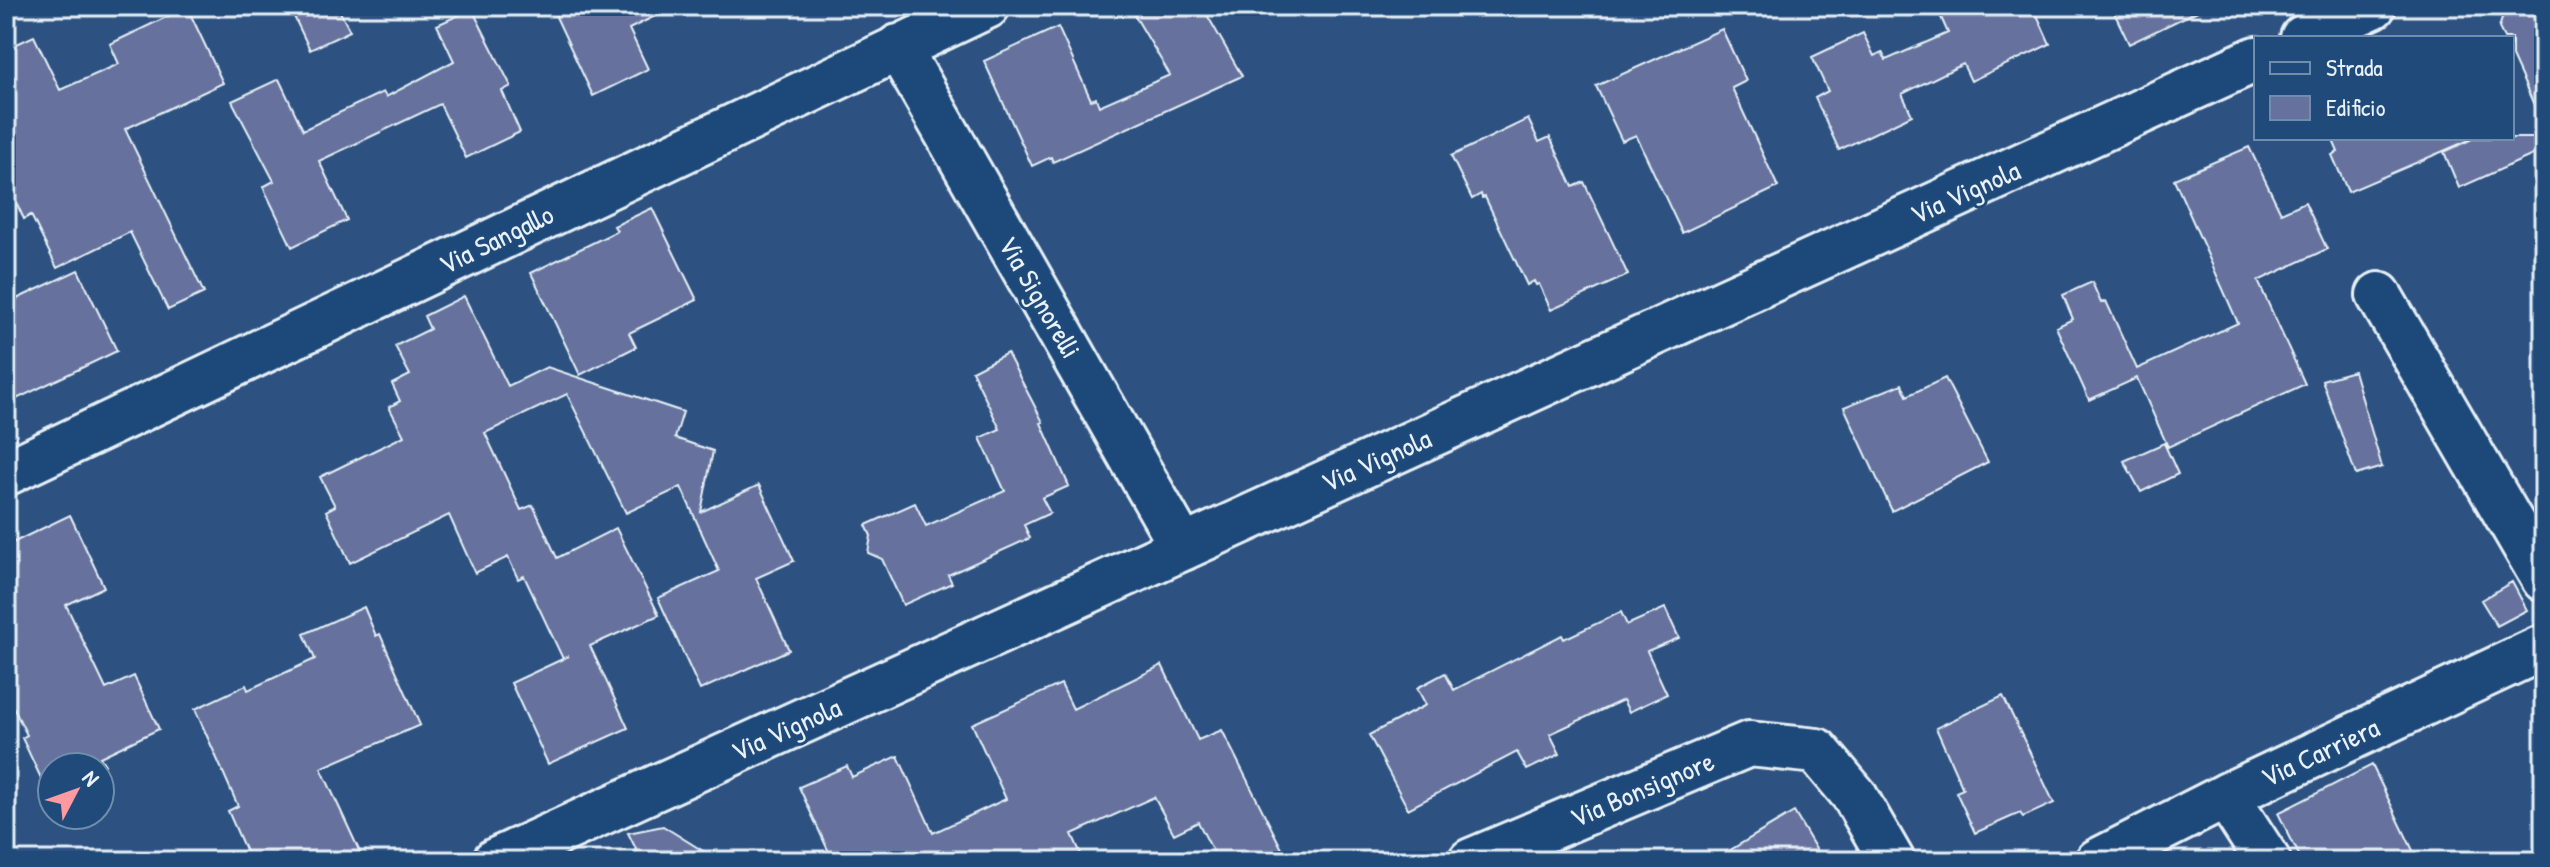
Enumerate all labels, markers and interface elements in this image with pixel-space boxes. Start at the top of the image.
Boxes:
legend [2254,36,2514,140]
text: Strada [2326,51,2383,83]
text: Edificio [2326,91,2386,123]
street label: Via Vignola [1904,151,2026,233]
street label: Via Sangallo [433,195,559,283]
street label: Via Signorelli [990,229,1090,365]
street label: Via Vignola [1315,419,1437,501]
street label: Via Vignola [725,688,847,770]
street label: Via Carriera [2255,708,2385,796]
street label: Via Bonsignore [1564,742,1720,836]
north arrow [36,751,116,831]
text: N [76,764,106,792]

